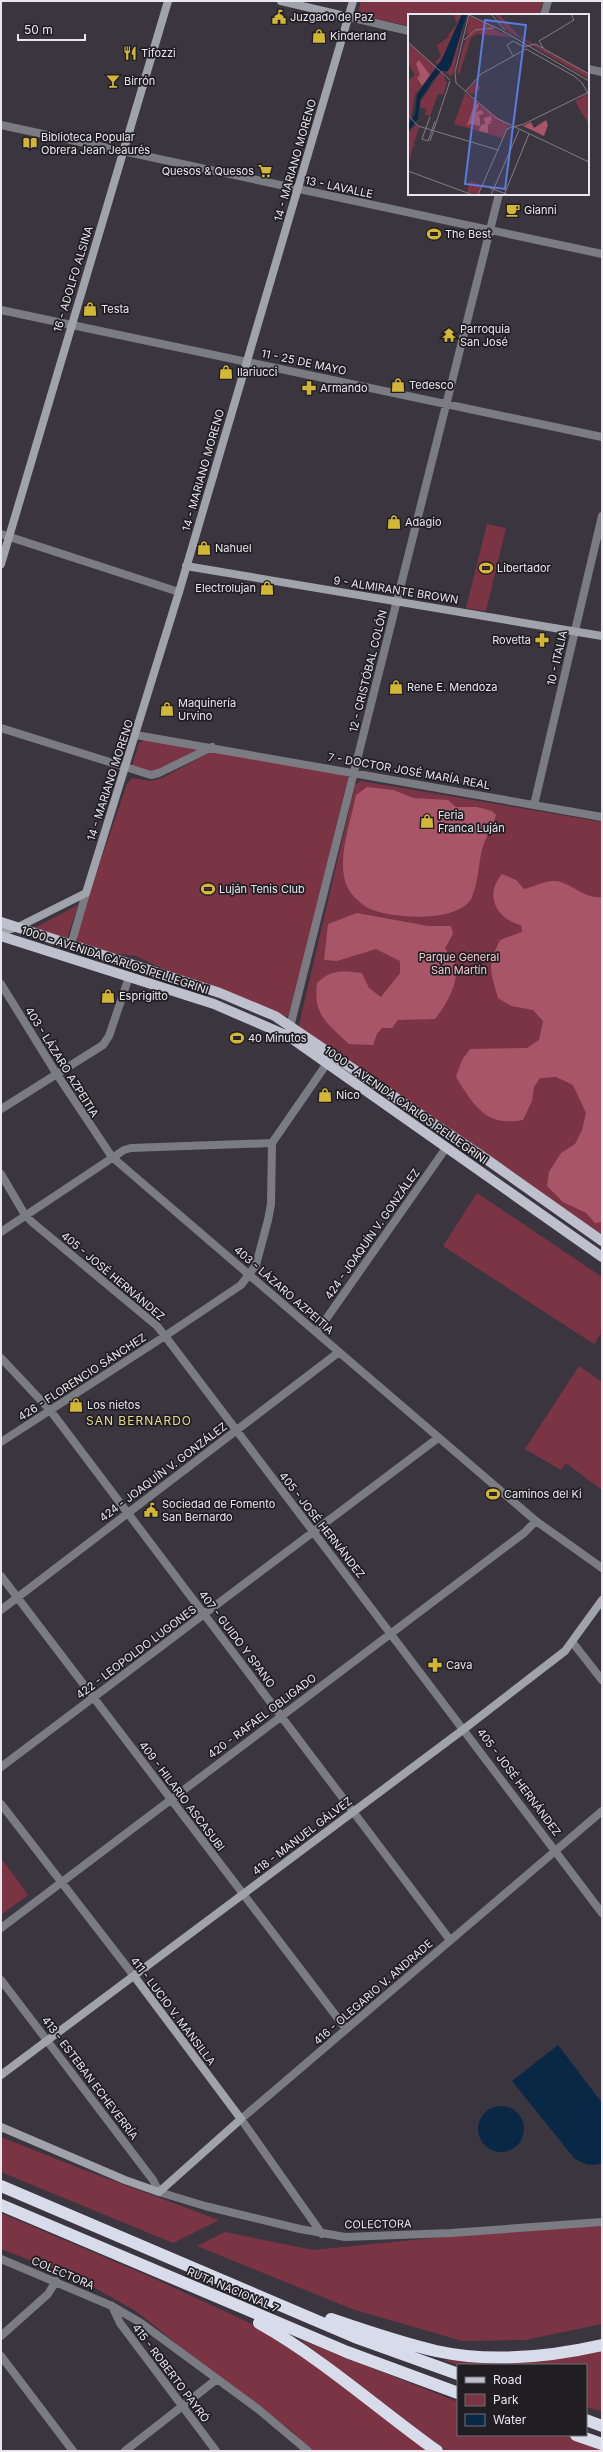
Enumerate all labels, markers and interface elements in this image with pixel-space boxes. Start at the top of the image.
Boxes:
public building icon: Juzgado de Paz [271,9,287,25]
place label: Juzgado de Paz [290,10,374,24]
inset map [408,14,589,195]
scale bar [18,16,85,42]
text: 50 m [24,22,53,37]
shop icon: Kinderland [311,28,327,44]
place label: Kinderland [330,29,386,43]
restaurant icon: Tifozzi [122,45,138,61]
place label: Tifozzi [141,46,176,60]
bar icon: Birrón [105,73,121,89]
place label: Birrón [124,74,155,88]
street label: 14 - MARIANO MORENO [271,97,319,223]
place label: Biblioteca Popular Obrera Jean Jeaurés [41,130,150,157]
library icon: Biblioteca Popular Obrera Jean Jeaurés [22,135,38,151]
supermarket icon: Quesos & Quesos [257,163,273,179]
place label: Quesos & Quesos [162,164,254,178]
street label: 13 - LAVALLE [304,173,374,201]
cafe icon: Gianni [505,202,521,218]
place label: Gianni [524,203,557,217]
street label: 16 - ADOLFO ALSINA [50,224,96,334]
sports icon: The Best [426,226,442,242]
place label: The Best [445,227,492,241]
shop icon: Testa [82,301,98,317]
place label: Testa [101,302,129,316]
place label: Parroquia San José [460,322,510,349]
temple icon: Parroquia San José [441,327,457,343]
street label: 11 - 25 DE MAYO [260,346,348,378]
shop icon: Ilariucci [218,364,234,380]
place label: Ilariucci [237,365,278,379]
shop icon: Tedesco [390,377,406,393]
place label: Tedesco [409,378,454,392]
pharmacy icon: Armando [301,380,317,396]
place label: Armando [320,381,368,395]
street label: 14 - MARIANO MORENO [179,407,227,533]
shop icon: Adagio [386,514,402,530]
place label: Adagio [405,515,442,529]
shop icon: Nahuel [196,540,212,556]
place label: Nahuel [215,541,252,555]
sports icon: Libertador [478,560,494,576]
place label: Libertador [497,561,551,575]
street label: 9 - ALMIRANTE BROWN [333,573,459,607]
shop icon: Electrolujan [259,580,275,596]
place label: Electrolujan [195,581,256,595]
street label: 12 - CRISTÓBAL COLÓN [346,608,390,734]
street label: 10 - ITALIA [544,629,570,687]
pharmacy icon: Rovetta [534,632,550,648]
place label: Rovetta [492,633,531,647]
shop icon: Rene E. Mendoza [388,679,404,695]
place label: Rene E. Mendoza [407,680,497,694]
place label: Maquinería Urvino [178,696,236,723]
shop icon: Maquinería Urvino [159,701,175,717]
street label: 14 - MARIANO MORENO [84,718,136,842]
street label: 7 - DOCTOR JOSÉ MARÍA REAL [327,750,491,792]
place label: Feria Franca Luján [438,808,505,835]
shop icon: Feria Franca Luján [419,813,435,829]
sports icon: Luján Tenis Club [200,881,216,897]
place label: Luján Tenis Club [219,882,305,896]
street label: 1000 - AVENIDA CARLOS PELLEGRINI [20,923,210,997]
park label: Parque General San Martín [419,950,499,977]
shop icon: Esprigitto [100,988,116,1004]
place label: Esprigitto [119,989,168,1003]
street label: 403 - LÁZARO AZPEITIA [22,1004,102,1120]
sports icon: 40 Minutos [229,1030,245,1046]
place label: 40 Minutos [248,1031,307,1045]
street label: 1000 - AVENIDA CARLOS PELLEGRINI [322,1043,490,1167]
shop icon: Nico [317,1087,333,1103]
place label: Nico [336,1088,360,1102]
street label: 424 - JOAQUÍN V. GONZÁLEZ [321,1166,423,1302]
street label: 405 - JOSÉ HERNÁNDEZ [58,1229,168,1323]
street label: 403 - LÁZARO AZPEITIA [231,1243,337,1337]
street label: 426 - FLORENCIO SÁNCHEZ [15,1330,149,1424]
shop icon: Los nietos [68,1397,84,1413]
place label: Los nietos [87,1398,140,1412]
district label: SAN BERNARDO [86,1413,192,1428]
street label: 424 - JOAQUÍN V. GONZÁLEZ [96,1419,230,1525]
street label: 405 - JOSÉ HERNÁNDEZ [276,1469,368,1581]
sports icon: Caminos del Ki [485,1486,501,1502]
place label: Caminos del Ki [504,1487,582,1501]
place label: Sociedad de Fomento San Bernardo [162,1497,276,1524]
public building icon: Sociedad de Fomento San Bernardo [143,1502,159,1518]
street label: 407 - GUIDO Y SPANO [196,1588,278,1690]
street label: 422 - LEOPOLDO LUGONES [73,1602,199,1702]
pharmacy icon: Cava [427,1657,443,1673]
place label: Cava [446,1658,472,1672]
street label: 420 - RAFAEL OBLIGADO [205,1671,319,1761]
street label: 405 - JOSÉ HERNÁNDEZ [474,1726,564,1839]
street label: 409 - HILARIO ASCASUBI [136,1738,228,1854]
street label: 418 - MANUEL GÁLVEZ [249,1794,355,1878]
street label: 416 - OLEGARIO V. ANDRADE [310,1936,436,2048]
street label: 411 - LUCIO V. MANSILLA [127,1954,219,2069]
street label: 413 - ESTEBAN ECHEVERRÍA [39,2013,141,2143]
street label: COLECTORA [344,2216,412,2232]
street label: COLECTORA [29,2253,97,2293]
street label: RUTA NACIONAL 7 [185,2264,281,2316]
street label: 415 - ROBERTO PAYRÓ [129,2321,213,2425]
legend [457,2364,587,2436]
text: Road [493,2372,522,2387]
text: Park [493,2392,519,2407]
text: Water [493,2412,527,2427]

